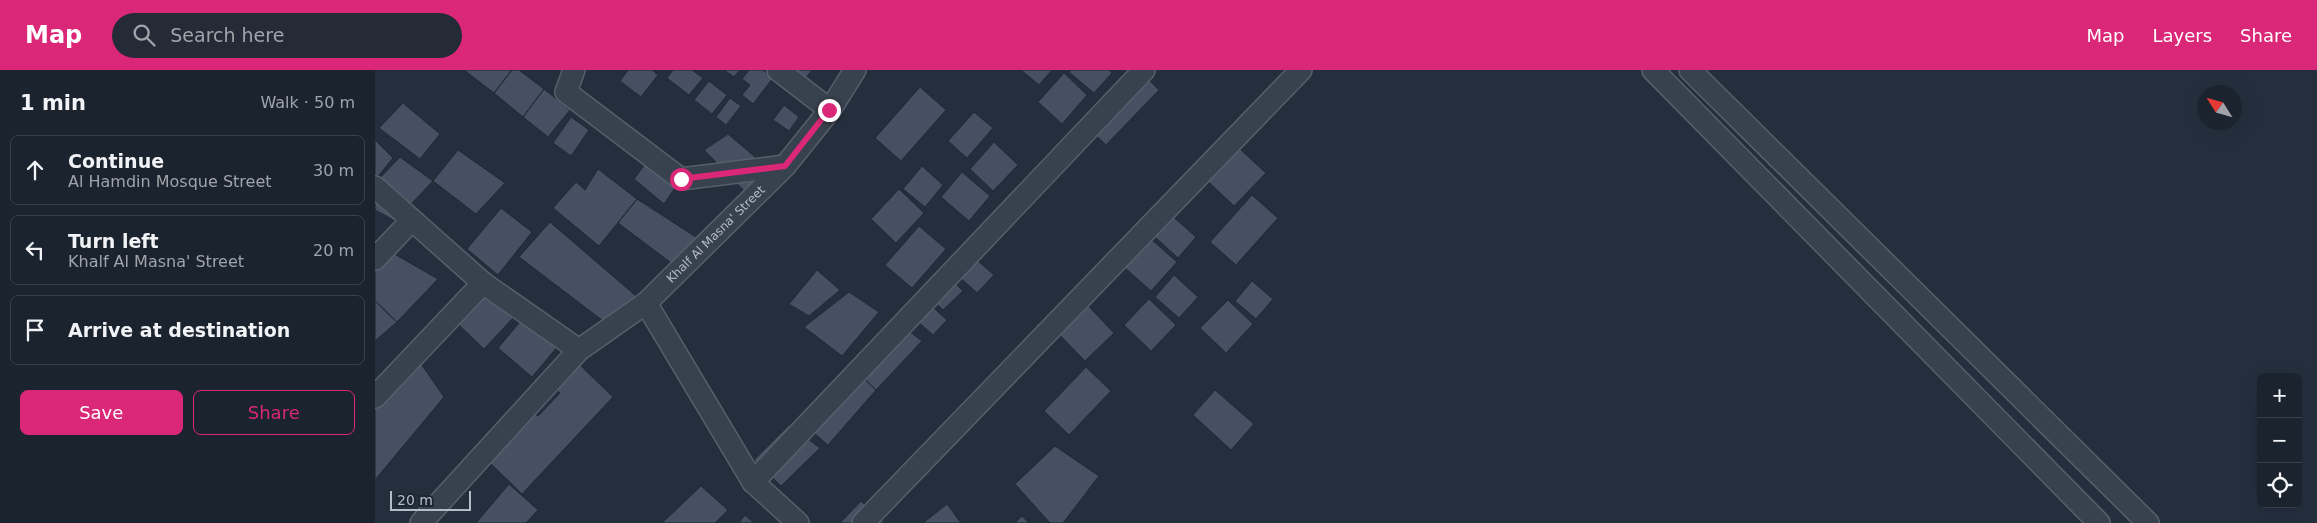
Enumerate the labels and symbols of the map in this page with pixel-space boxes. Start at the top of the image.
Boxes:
north arrow [2197,85,2242,130]
route end [818,99,841,122]
route start [670,168,693,191]
street label: Khalf Al Masna' Street [664,183,768,286]
scale bar [390,488,471,511]

